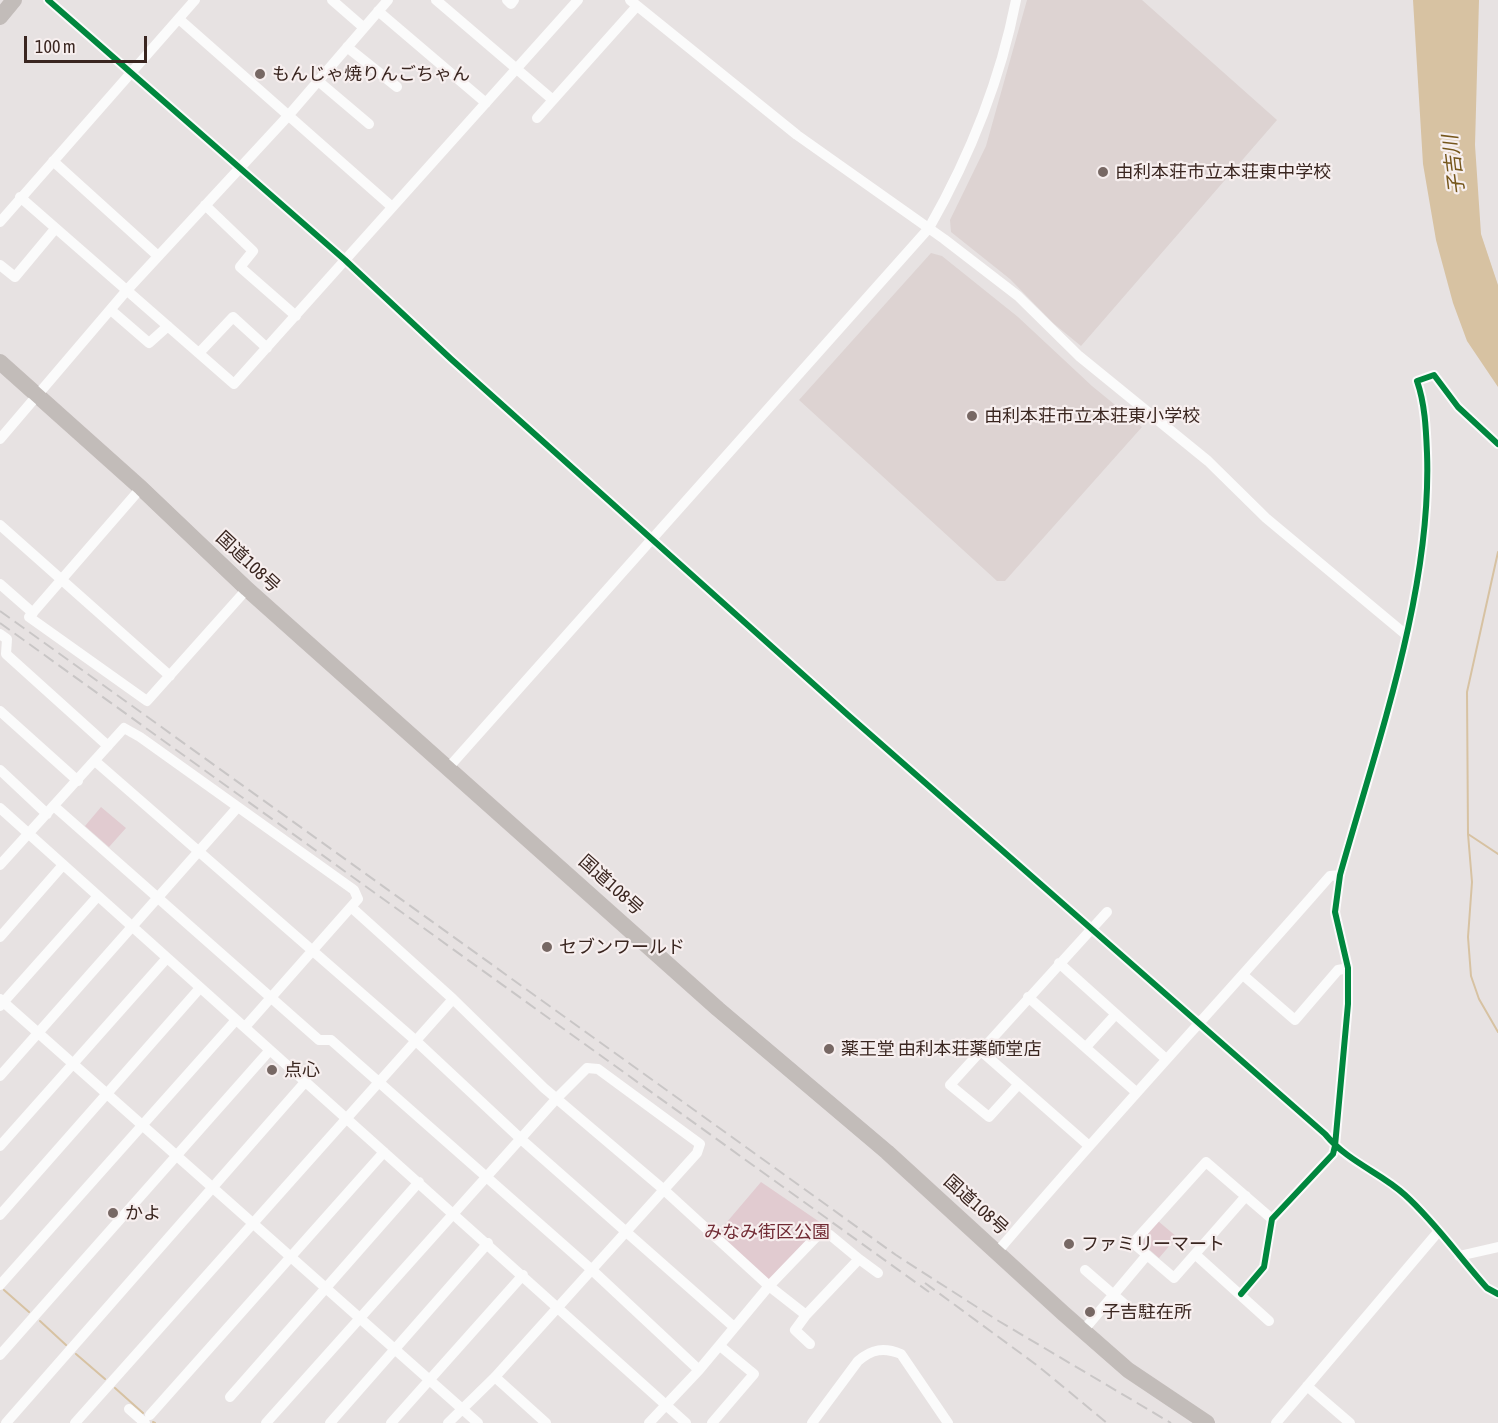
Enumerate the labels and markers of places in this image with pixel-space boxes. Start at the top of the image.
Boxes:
place label: もんじゃ焼りんごちゃん [272,63,470,85]
marker: もんじゃ焼りんごちゃん [253,67,267,81]
place label: 由利本荘市立本荘東中学校 [1115,161,1331,183]
marker: 由利本荘市立本荘東中学校 [1096,165,1110,179]
place label: 由利本荘市立本荘東小学校 [984,405,1200,427]
marker: 由利本荘市立本荘東小学校 [965,409,979,423]
place label: セブンワールド [559,936,685,958]
marker: セブンワールド [540,940,554,954]
place label: 薬王堂 由利本荘薬師堂店 [841,1038,1041,1060]
marker: 薬王堂 由利本荘薬師堂店 [822,1042,836,1056]
place label: 点心 [284,1059,320,1081]
marker: 点心 [265,1063,279,1077]
place label: かよ [125,1202,161,1224]
marker: かよ [106,1206,120,1220]
place label: ファミリーマート [1081,1233,1225,1255]
marker: ファミリーマート [1062,1237,1076,1251]
place label: 子吉駐在所 [1102,1301,1192,1323]
marker: 子吉駐在所 [1083,1305,1097,1319]

